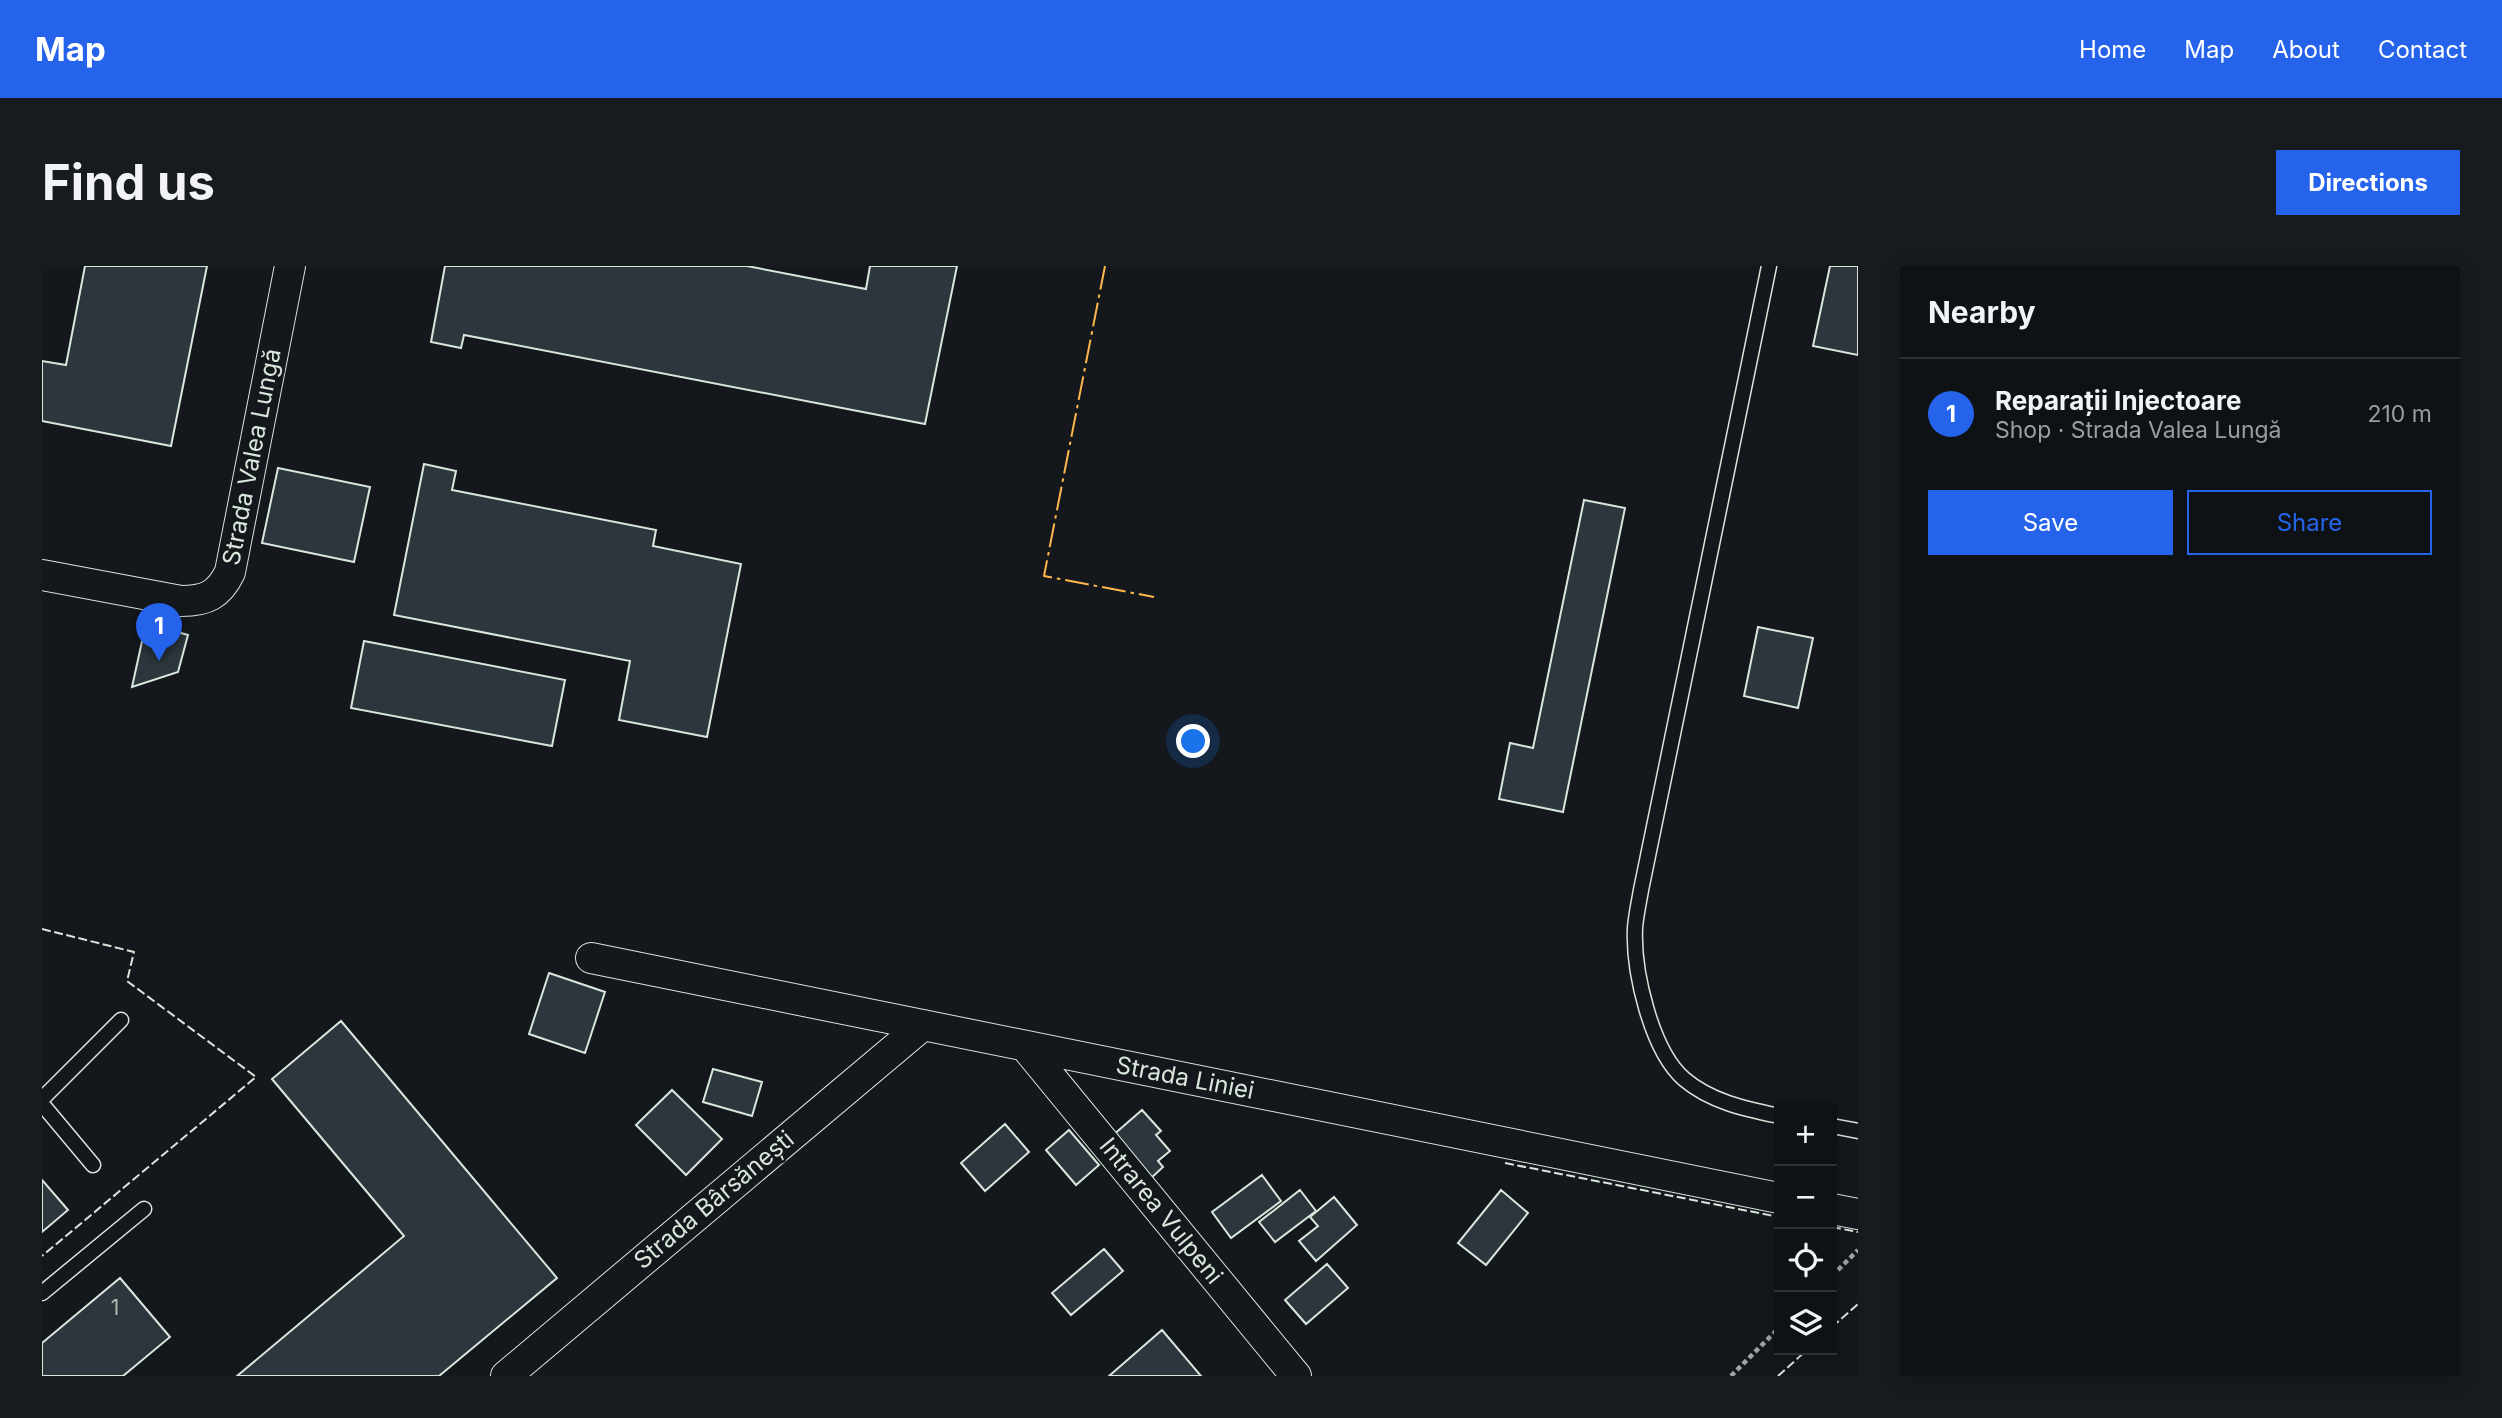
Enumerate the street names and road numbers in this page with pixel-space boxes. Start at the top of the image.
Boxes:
street label: Strada Valea Lungă [216,346,287,568]
street label: Strada Liniei [1114,1050,1257,1105]
street label: Strada Bârsănești [628,1124,799,1275]
street label: Intrarea Vulpeni [1094,1132,1229,1289]

